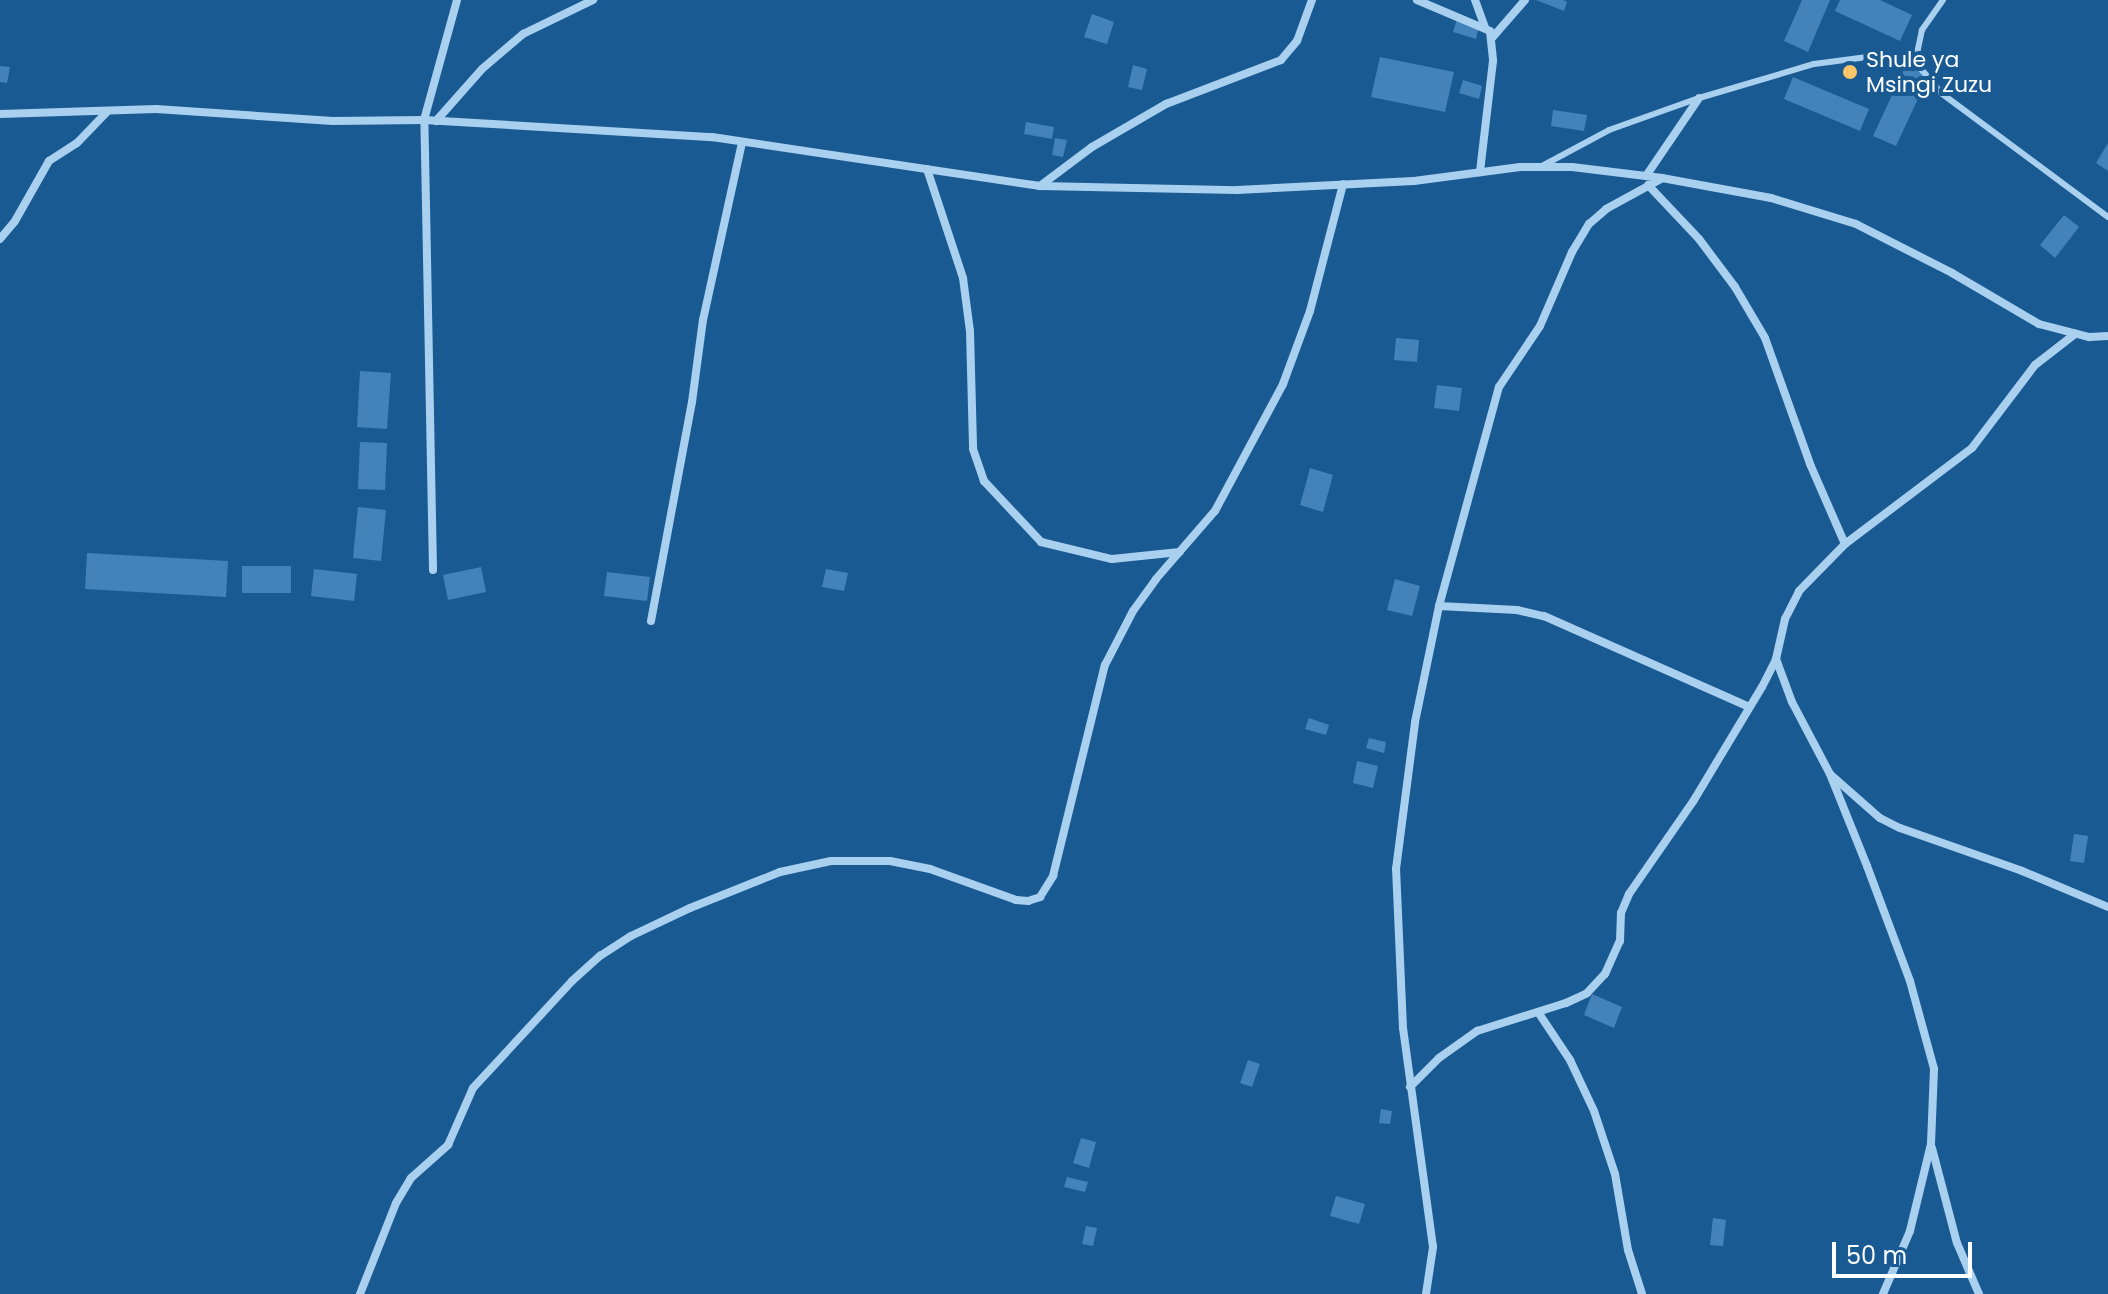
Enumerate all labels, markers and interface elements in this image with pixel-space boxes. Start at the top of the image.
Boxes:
place label: Shule ya Msingi Zuzu [1866,46,1992,98]
marker: Shule ya Msingi Zuzu [1841,63,1859,81]
scale bar [1836,1226,1976,1276]
text: 50 m [1846,1239,1907,1272]

